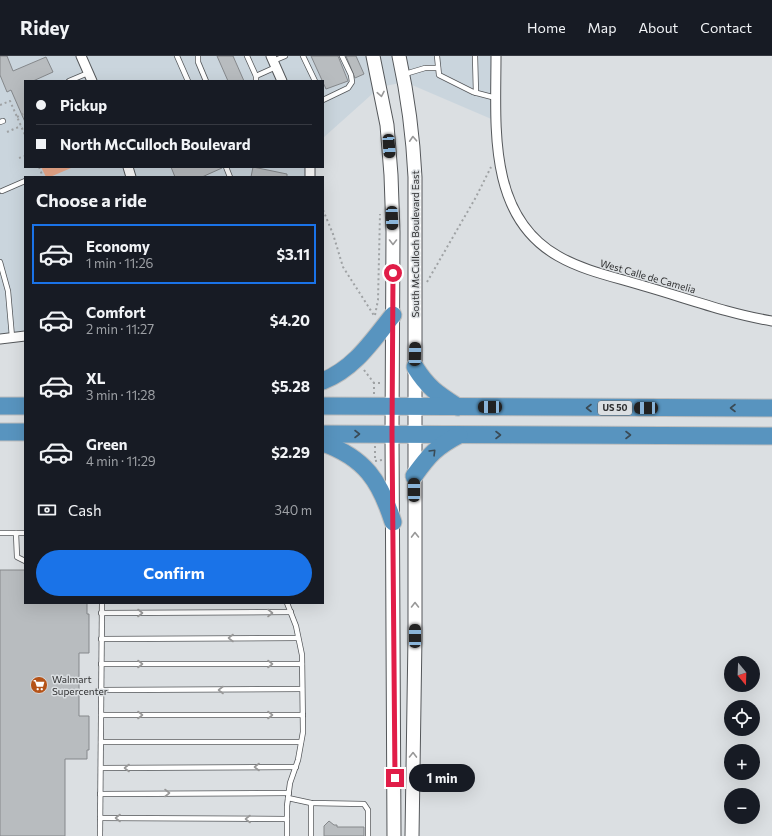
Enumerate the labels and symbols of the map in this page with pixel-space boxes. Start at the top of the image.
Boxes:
one-way arrow [377,91,385,97]
car [382,134,396,158]
one-way arrow [409,136,418,142]
street label: South McCulloch Boulevard East [409,170,421,318]
car [386,206,398,230]
one-way arrow [389,239,397,245]
street label: West Calle de Camelia [599,257,697,295]
route start [384,264,402,282]
car [409,342,421,366]
car [478,401,502,413]
road number: US 50 [598,401,632,415]
car [634,402,658,414]
one-way arrow [586,404,592,412]
one-way arrow [730,404,736,412]
one-way arrow [354,429,360,438]
one-way arrow [495,431,501,439]
one-way arrow [625,431,631,439]
one-way arrow [428,449,436,457]
car [408,478,420,502]
one-way arrow [411,532,419,538]
one-way arrow [411,602,419,608]
one-way arrow [137,609,143,617]
one-way arrow [267,609,273,617]
car [409,624,421,648]
one-way arrow [228,634,234,643]
north arrow [724,656,760,692]
one-way arrow [137,660,143,668]
one-way arrow [267,660,273,668]
place label: Walmart Supercenter [52,673,108,697]
supermarket icon: Walmart Supercenter [29,675,49,695]
one-way arrow [218,686,224,694]
one-way arrow [137,711,143,719]
one-way arrow [267,711,273,719]
one-way arrow [409,752,417,758]
one-way arrow [254,763,260,771]
one-way arrow [124,764,130,772]
callout: 1 min [409,764,475,792]
route end [386,769,404,787]
one-way arrow [164,789,170,797]
one-way arrow [115,814,121,822]
one-way arrow [245,815,251,823]

